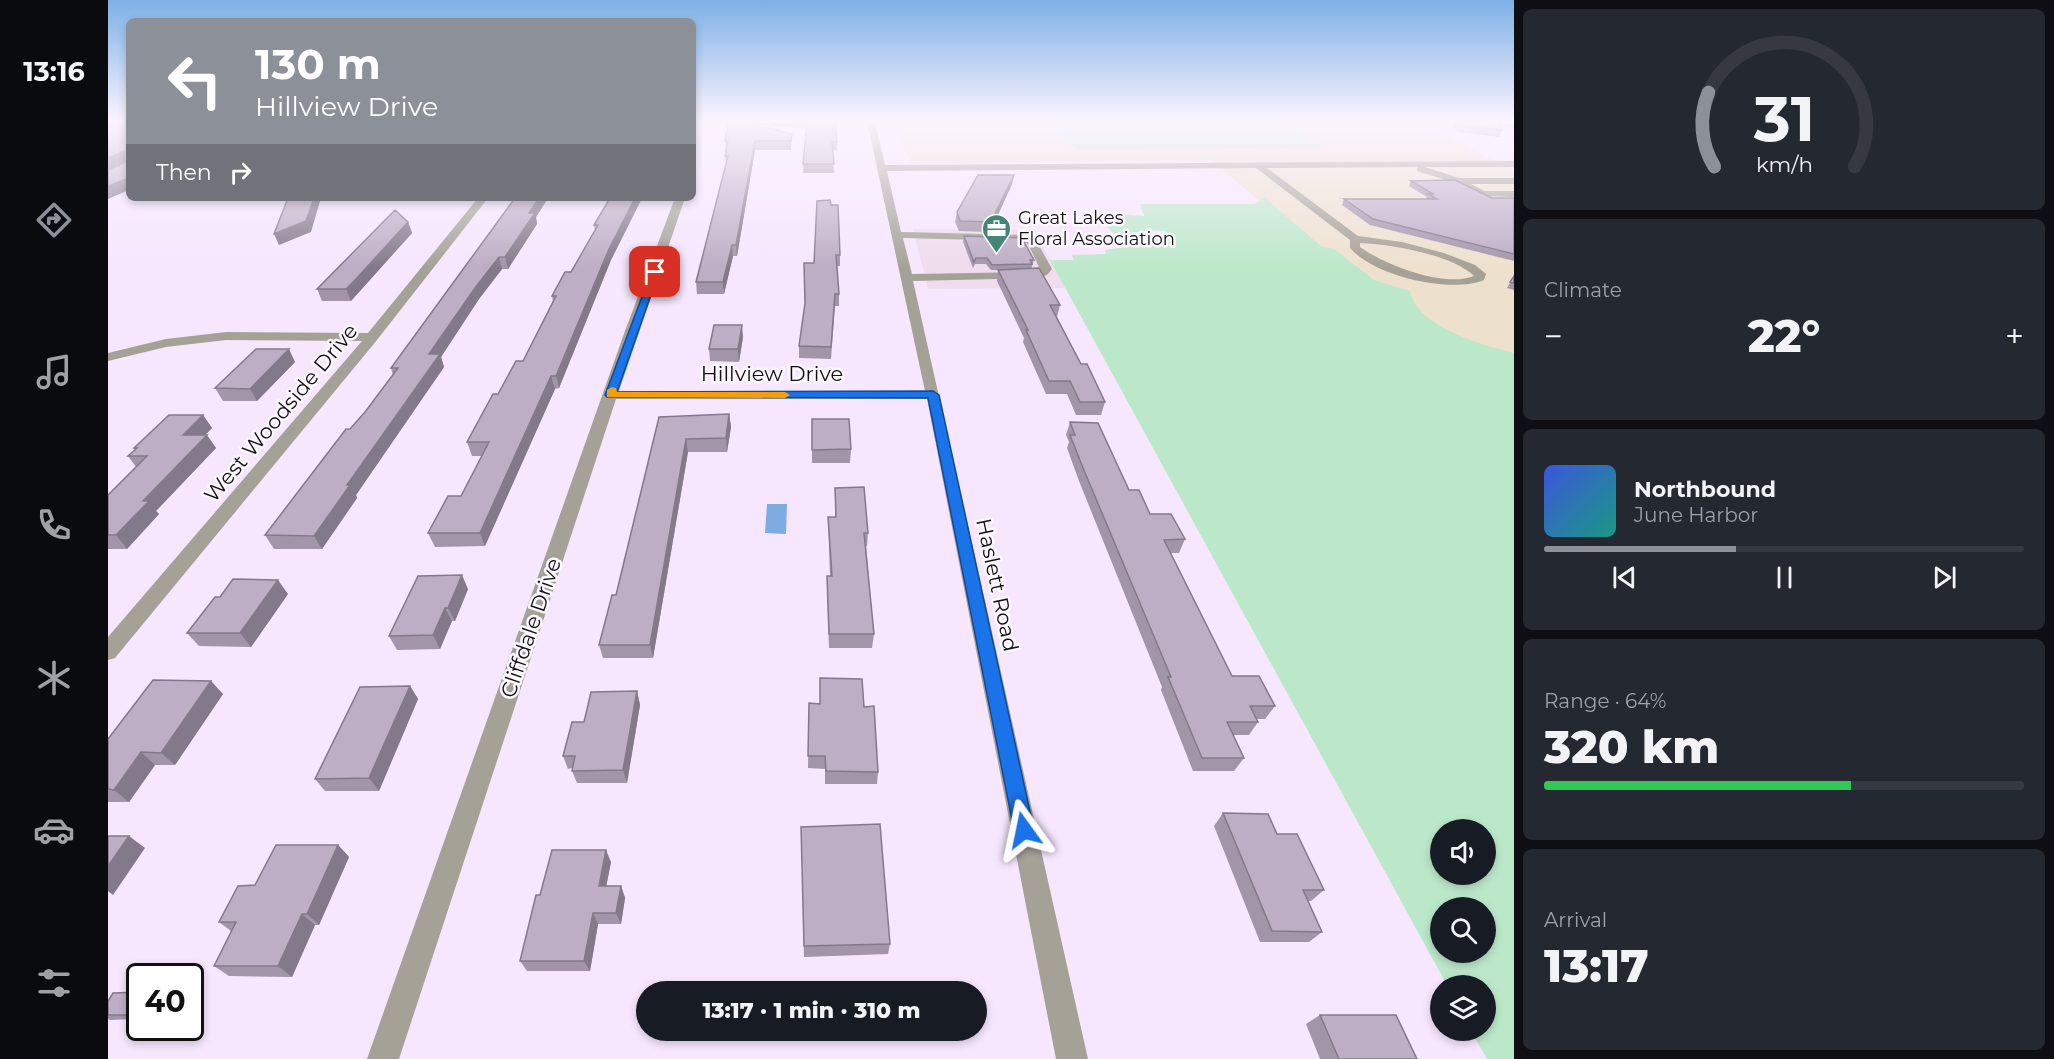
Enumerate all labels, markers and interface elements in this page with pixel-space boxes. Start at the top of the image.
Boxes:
text: 130 m [255,38,381,90]
icon: left [156,42,234,120]
text: 13:16 [23,55,85,88]
text: 31 [1752,81,1815,157]
text: Hillview Drive [255,90,438,123]
text: km/h [1755,151,1813,177]
icon: right [224,156,257,189]
text: Then [156,159,212,186]
icon: directions [33,199,75,241]
place label: Great Lakes Floral Association [1018,207,1175,250]
office icon: Great Lakes Floral Association [981,212,1013,254]
pin [629,246,680,297]
icon: arrive [638,255,671,288]
text: Climate [1544,278,1622,302]
text: 22° [1748,308,1820,363]
text: − [1544,316,1563,356]
text: + [2005,316,2024,356]
street label: West Woodside Drive [199,318,363,507]
icon: music [33,351,75,393]
street label: Hillview Drive [701,361,843,386]
text: Northbound [1634,476,1776,503]
text: June Harbor [1634,503,1758,527]
icon: phone [33,504,75,546]
street label: Haslett Road [971,516,1024,654]
street label: Cliffdale Drive [495,555,566,701]
icon: previous [1608,561,1641,594]
icon: pause [1768,561,1801,594]
icon: next [1928,561,1961,594]
icon: climate [33,657,75,699]
text: Range · 64% [1544,689,1666,713]
text: 320 km [1544,719,1719,774]
position arrow [992,798,1056,862]
icon: car [33,809,75,851]
map controls [1430,819,1496,1041]
button: sound [1430,819,1496,885]
button: search [1430,897,1496,963]
text: Arrival [1544,908,1607,932]
text: 13:17 [1544,938,1649,993]
icon: filters [33,962,75,1004]
speed limit sign: 40 [126,963,204,1041]
button: layers [1430,975,1496,1041]
text: 13:17 · 1 min · 310 m [702,997,921,1024]

